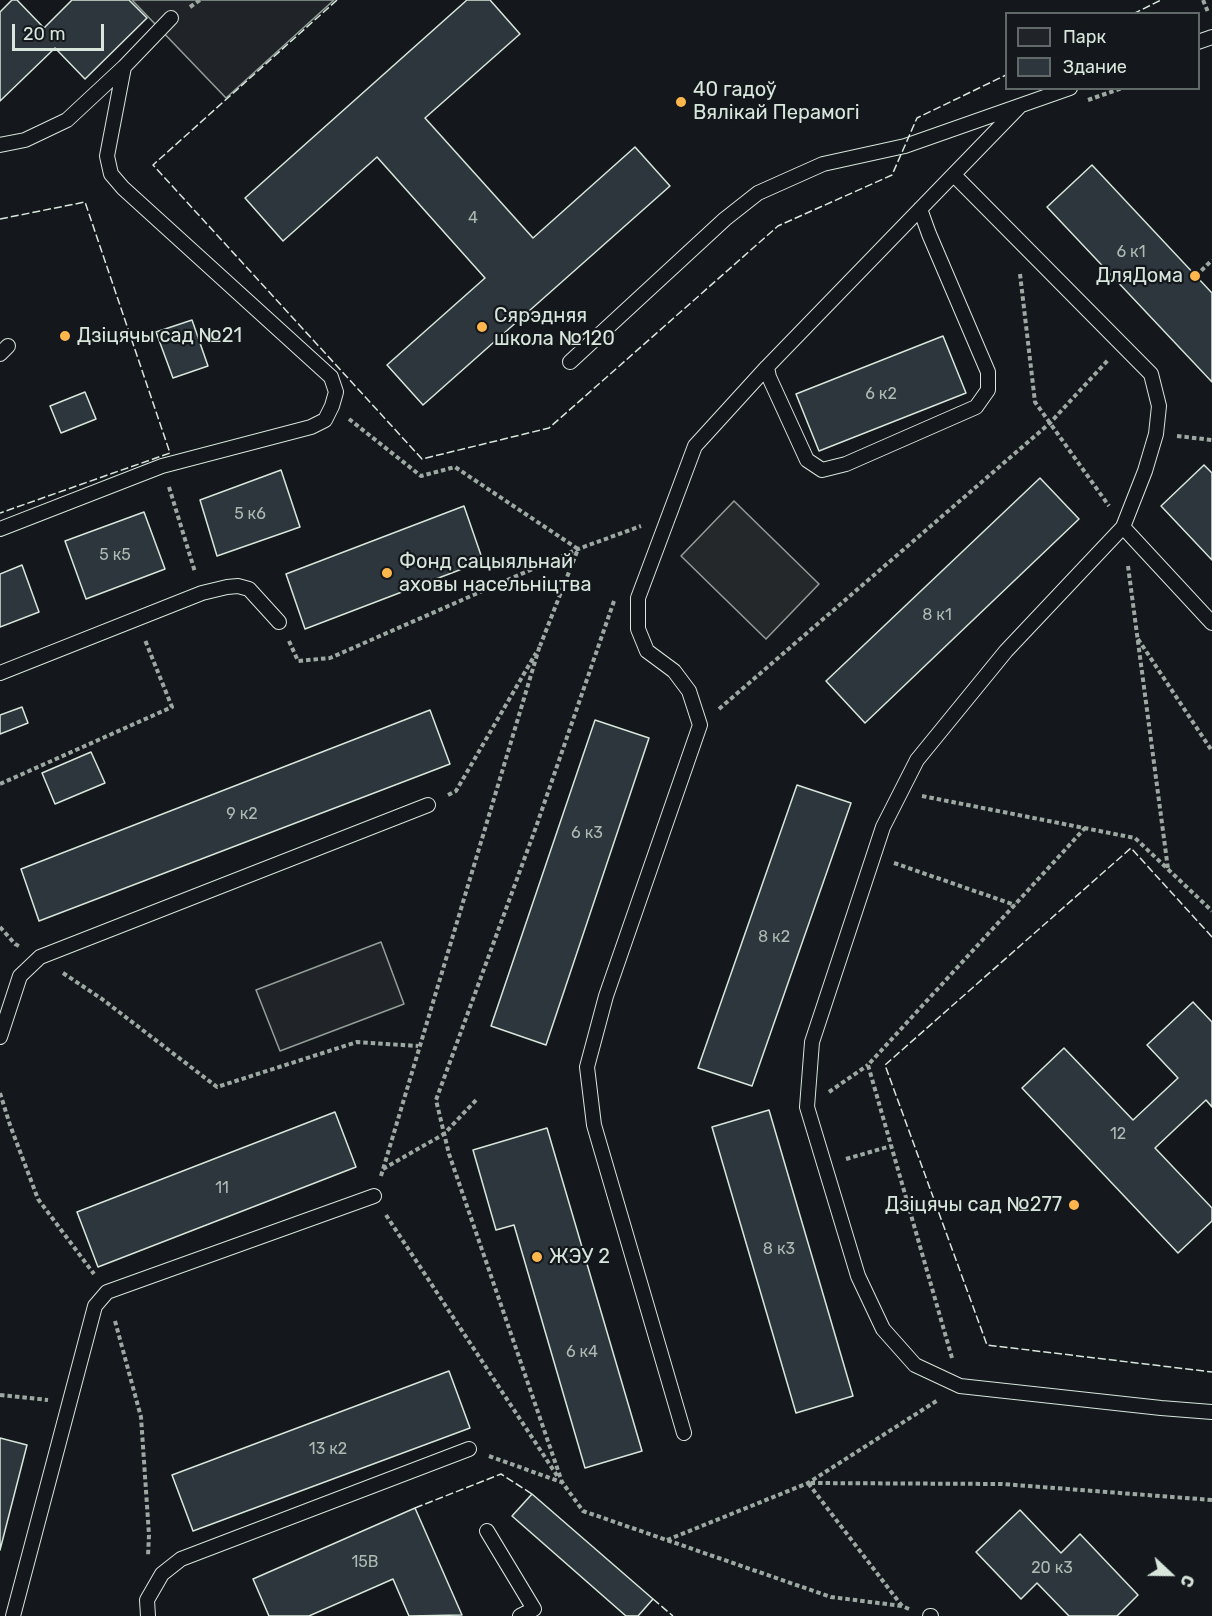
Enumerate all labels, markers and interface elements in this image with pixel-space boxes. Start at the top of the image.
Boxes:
scale bar [15,12,106,50]
legend [1005,12,1200,90]
text: 20 m [23,23,65,45]
text: Парк [1063,26,1106,48]
text: Здание [1063,56,1127,78]
place label: 40 гадоў Вялікай Перамогі [693,78,860,125]
marker: 40 гадоў Вялікай Перамогі [674,95,688,109]
house number: 4 [468,208,478,228]
house number: 6 к1 [1117,242,1145,262]
place label: ДляДома [1096,264,1183,288]
marker: ДляДома [1188,269,1202,283]
place label: Сярэдняя школа №120 [494,304,615,351]
marker: Сярэдняя школа №120 [475,320,489,334]
place label: Дзіцячы сад №21 [77,324,242,348]
marker: Дзіцячы сад №21 [58,329,72,343]
house number: 6 к2 [865,384,897,404]
house number: 5 к6 [234,504,266,524]
house number: 5 к5 [99,545,131,565]
place label: Фонд сацыяльнай аховы насельніцтва [399,550,591,597]
marker: Фонд сацыяльнай аховы насельніцтва [380,566,394,580]
house number: 8 к1 [922,605,952,625]
house number: 9 к2 [226,804,258,824]
house number: 6 к3 [571,823,603,843]
house number: 8 к2 [758,927,790,947]
house number: 12 [1110,1124,1126,1144]
house number: 11 [215,1178,229,1198]
place label: Дзіцячы сад №277 [885,1193,1062,1217]
marker: Дзіцячы сад №277 [1067,1198,1081,1212]
house number: 8 к3 [763,1239,795,1259]
place label: ЖЭУ 2 [549,1245,610,1269]
marker: ЖЭУ 2 [530,1250,544,1264]
house number: 6 к4 [566,1342,598,1362]
house number: 13 к2 [309,1439,347,1459]
north arrow [1140,1544,1200,1604]
house number: 15В [351,1552,379,1572]
house number: 20 к3 [1031,1558,1073,1578]
text: С [1176,1572,1198,1590]

